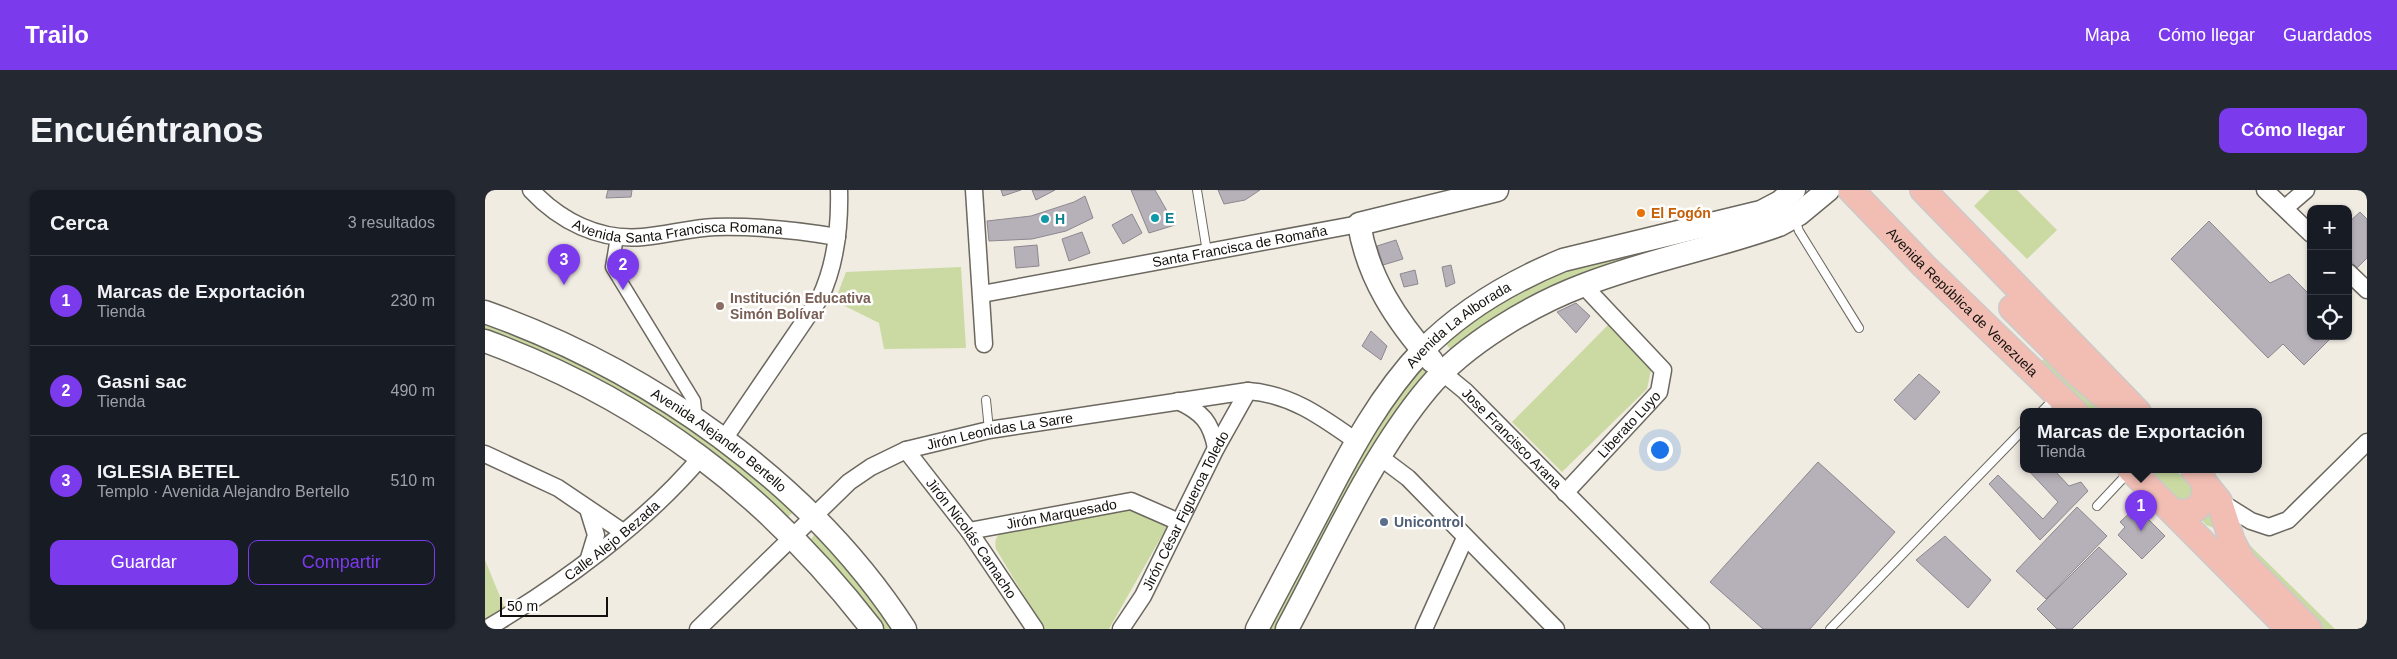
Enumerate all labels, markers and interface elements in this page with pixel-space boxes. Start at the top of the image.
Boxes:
text: Trailo [25,21,89,48]
text: Mapa [2085,25,2130,45]
text: Cómo llegar [2158,25,2255,45]
text: Guardados [2283,25,2372,45]
button: Cómo llegar [2219,108,2367,153]
text: Encuéntranos [30,110,263,149]
place label: El Fogón [1651,205,1711,221]
map controls [2307,205,2352,340]
button: + [2307,205,2352,250]
marker: El Fogón [1635,207,1647,219]
place label: E [1165,210,1174,226]
text: Cerca [50,211,108,234]
place label: H [1055,211,1065,227]
marker: E [1149,212,1161,224]
marker: H [1039,213,1051,225]
text: 3 resultados [348,214,435,231]
street label: Avenida Santa Francisca Romana [570,216,784,246]
street label: Santa Francisca de Romaña [1151,222,1329,270]
street label: Avenida República de Venezuela [1883,224,2041,380]
pin: 3 [548,244,580,285]
pin: 2 [607,249,639,290]
button: − [2307,250,2352,295]
street label: Avenida La Alborada [1403,279,1513,371]
text: Marcas de Exportación [97,281,305,302]
place label: Institución Educativa Simón Bolívar [730,290,871,322]
text: 1 [62,292,70,309]
text: 230 m [391,292,435,309]
button: locate [2307,295,2352,340]
marker: Institución Educativa Simón Bolívar [714,300,726,312]
text: Tienda [97,303,145,320]
text: Gasni sac [97,371,187,392]
text: 2 [62,382,70,399]
text: 490 m [391,382,435,399]
street label: Avenida Alejandro Bertello [648,385,790,495]
street label: Jose Francisco Arana [1459,385,1565,492]
street label: Liberato Luyo [1594,387,1664,461]
text: Tienda [97,393,145,410]
popup [2020,408,2262,473]
street label: Jirón Leonidas La Sarre [925,409,1074,453]
text: Marcas de Exportación [2037,421,2245,442]
street label: Jirón César Figueroa Toledo [1139,428,1232,593]
your location [1647,437,1673,463]
text: Tienda [2037,443,2085,460]
text: IGLESIA BETEL [97,461,240,482]
text: 3 [62,472,70,489]
text: 510 m [391,472,435,489]
street label: Jirón Nicolás Camacho [923,475,1020,602]
text: Templo · Avenida Alejandro Bertello [97,483,349,500]
pin: 1 [2125,490,2157,531]
street label: Jirón Marquesado [1005,496,1118,532]
street label: Calle Alejo Bezada [561,497,663,584]
place label: Unicontrol [1394,514,1464,530]
marker: Unicontrol [1378,516,1390,528]
button: Guardar [50,540,238,585]
button: Compartir [248,540,435,585]
scale bar [500,594,607,617]
text: 50 m [507,598,538,614]

